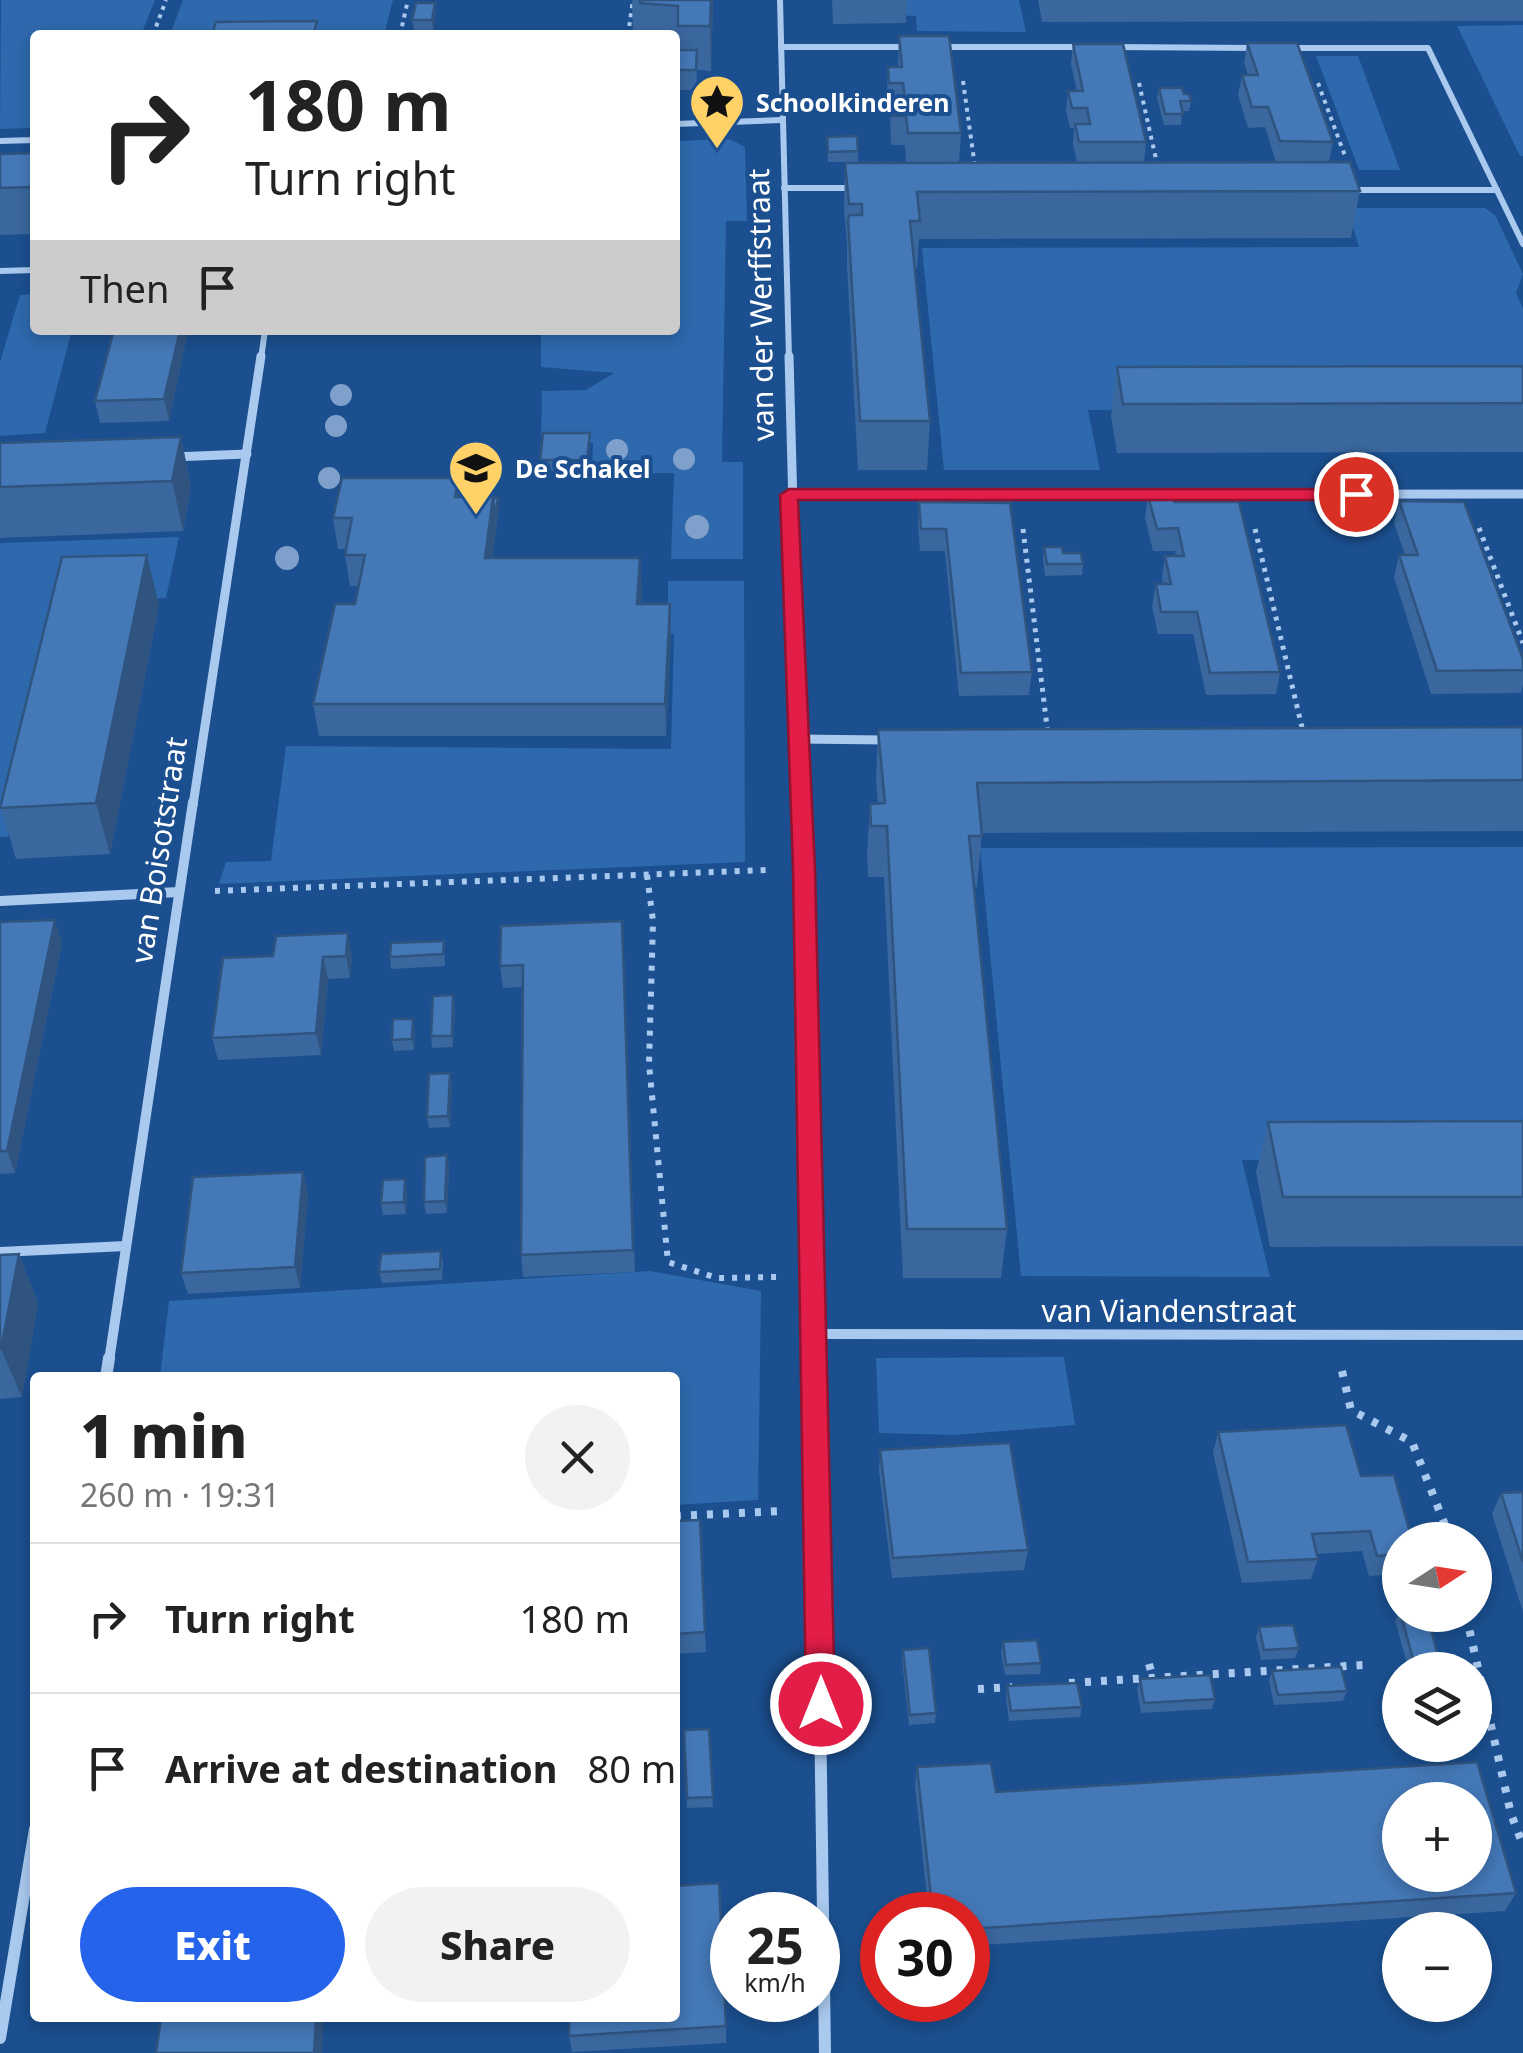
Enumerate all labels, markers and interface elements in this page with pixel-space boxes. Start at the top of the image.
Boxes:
text: 180 m [245,56,452,152]
icon: right [80,70,210,200]
place icon: Schoolkinderen [687,72,747,151]
place label: Schoolkinderen [756,85,949,119]
text: Turn right [245,147,456,208]
street label: van der Werffstraat [737,168,783,442]
icon: arrive [190,260,245,315]
text: Then [80,262,170,314]
school or university icon: De Schakel [446,438,506,517]
place label: De Schakel [515,451,651,485]
pin [1314,452,1399,537]
icon: arrive [1329,467,1384,522]
street label: van Boisotstraat [120,734,196,966]
street label: van Viandenstraat [1042,1290,1297,1331]
text: 1 min [80,1394,248,1476]
button: close [525,1405,630,1510]
text: 260 m · 19:31 [80,1473,280,1516]
north arrow [1382,1522,1492,1632]
map controls [1382,1522,1492,2022]
icon: right [80,1591,135,1646]
text: Turn right [165,1592,355,1644]
text: 180 m [519,1592,630,1644]
position arrow [769,1652,873,1756]
button: layers [1382,1652,1492,1762]
icon: arrive [80,1741,135,1796]
text: Arrive at destination [165,1742,557,1794]
text: 80 m [587,1742,676,1794]
button: + [1382,1782,1492,1892]
button: Exit [80,1887,345,2002]
button: Share [365,1887,630,2002]
speed limit sign: 30 [860,1892,990,2022]
text: 25 [746,1911,804,1979]
button: − [1382,1912,1492,2022]
text: km/h [744,1965,806,1999]

